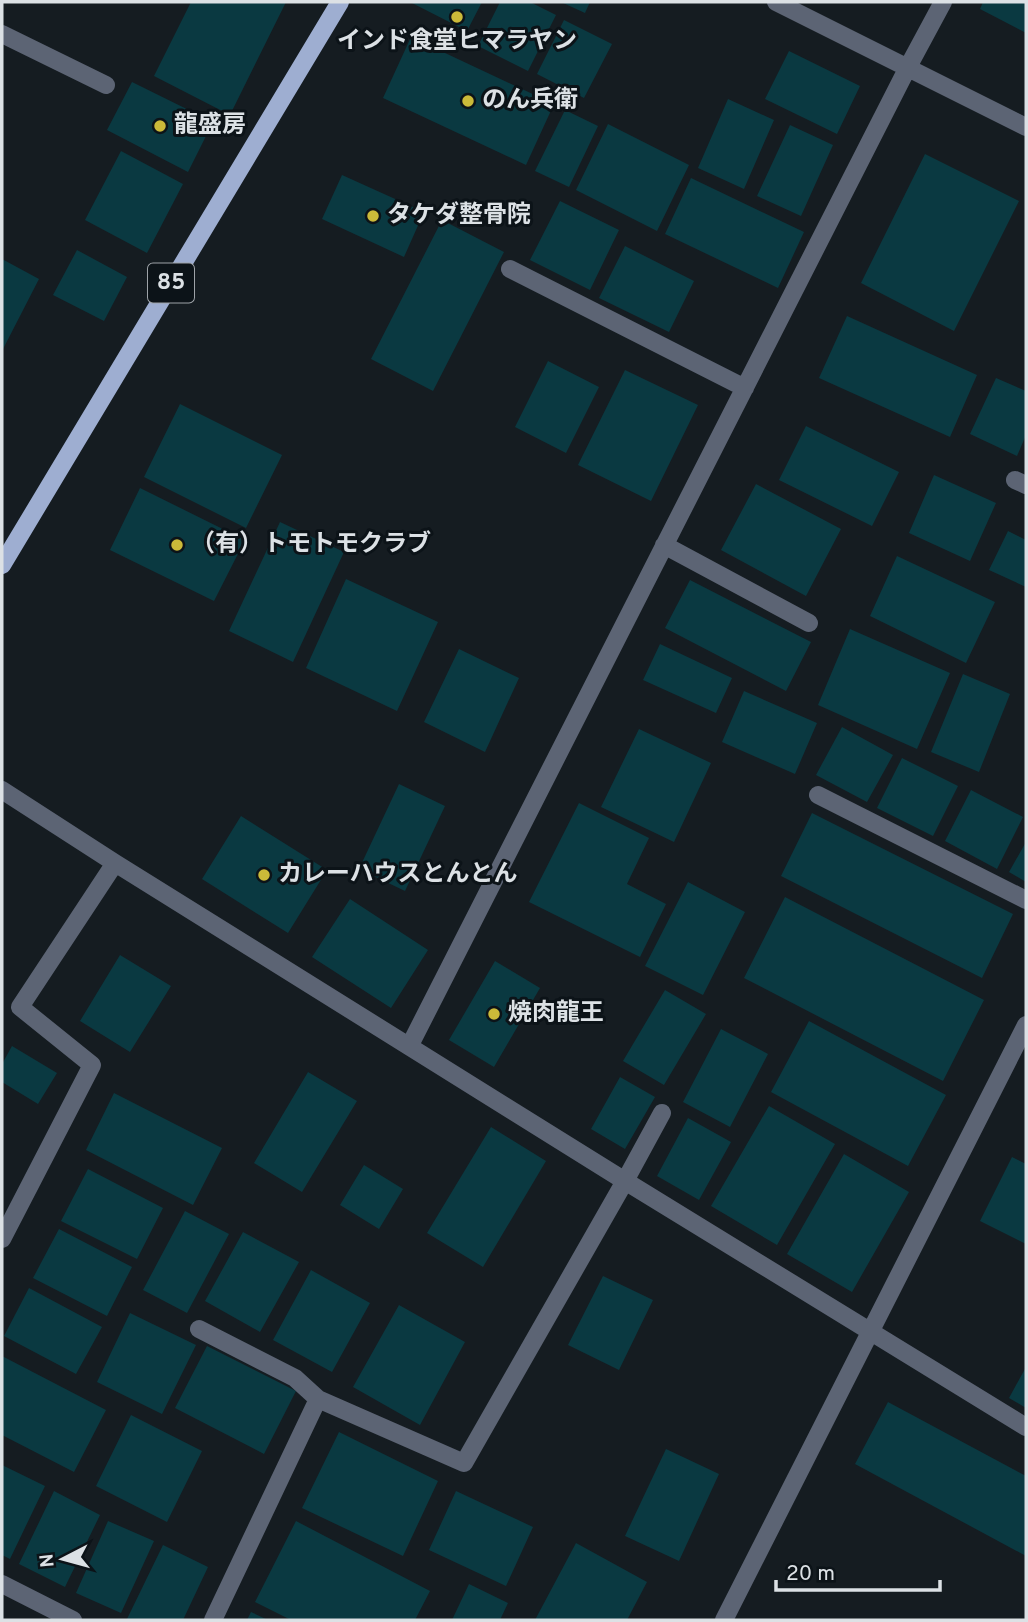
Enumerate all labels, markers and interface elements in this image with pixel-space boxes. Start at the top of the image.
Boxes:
marker: インド食堂ヒマラヤン [449,9,465,25]
place label: インド食堂ヒマラヤン [337,27,577,57]
place label: のん兵衛 [482,86,578,116]
marker: のん兵衛 [460,93,476,109]
place label: 龍盛房 [174,111,246,141]
marker: 龍盛房 [152,118,168,134]
place label: タケダ整骨院 [387,201,531,231]
marker: タケダ整骨院 [365,208,381,224]
road number: 85 [148,264,194,302]
place label: （有）トモトモクラブ [191,530,431,560]
marker: （有）トモトモクラブ [169,537,185,553]
place label: カレーハウスとんとん [278,860,518,890]
marker: カレーハウスとんとん [256,867,272,883]
place label: 焼肉龍王 [508,999,604,1029]
marker: 焼肉龍王 [486,1006,502,1022]
north arrow [28,1524,98,1594]
scale bar [776,1548,940,1592]
text: N [35,1553,61,1569]
text: 20 m [786,1561,835,1588]

